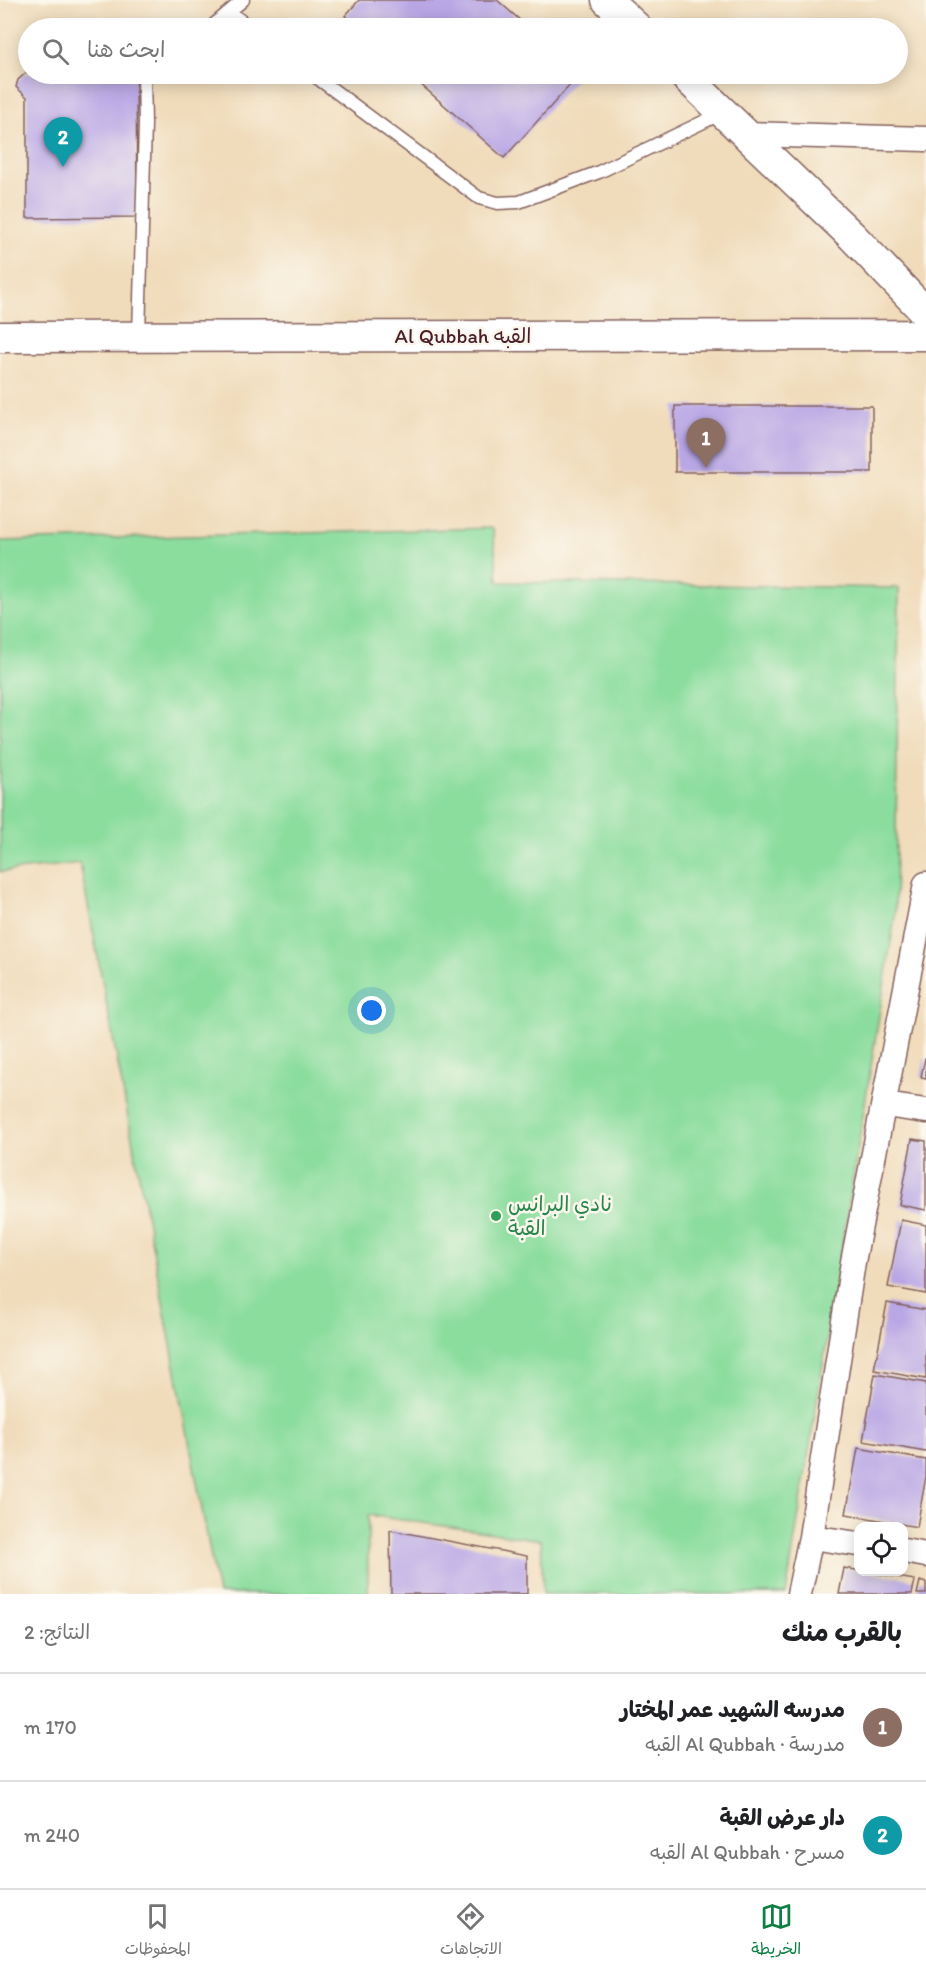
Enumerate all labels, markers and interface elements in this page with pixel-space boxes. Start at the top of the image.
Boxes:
search box [18,18,908,84]
icon: search [39,35,72,68]
text: ابحث هنا [87,36,166,63]
pin: 2 [44,118,82,167]
street label: Al Qubbah القبه [395,323,531,349]
pin: 1 [686,418,726,468]
your location [357,996,386,1025]
place label: نادي البرانس القبة [508,1191,612,1241]
marker: نادي البرانس القبة [489,1209,503,1223]
map controls [854,1522,908,1576]
button: locate [854,1522,908,1576]
text: بالقرب منك [782,1616,902,1648]
text: النتائج: 2 [24,1620,90,1644]
text: مدرسه الشهيد عمر المختار [620,1696,845,1723]
text: 170 m [24,1715,77,1739]
text: 1 [878,1715,887,1739]
text: مدرسة · Al Qubbah القبه [645,1732,845,1756]
text: دار عرض القبة [720,1804,845,1831]
text: 240 m [24,1823,80,1847]
text: 2 [877,1823,888,1847]
text: مسرح · Al Qubbah القبه [650,1840,845,1864]
tab: المحفوظات [125,1900,191,1963]
tab: الاتجاهات [440,1900,502,1963]
tab: الخريطة [751,1900,801,1963]

